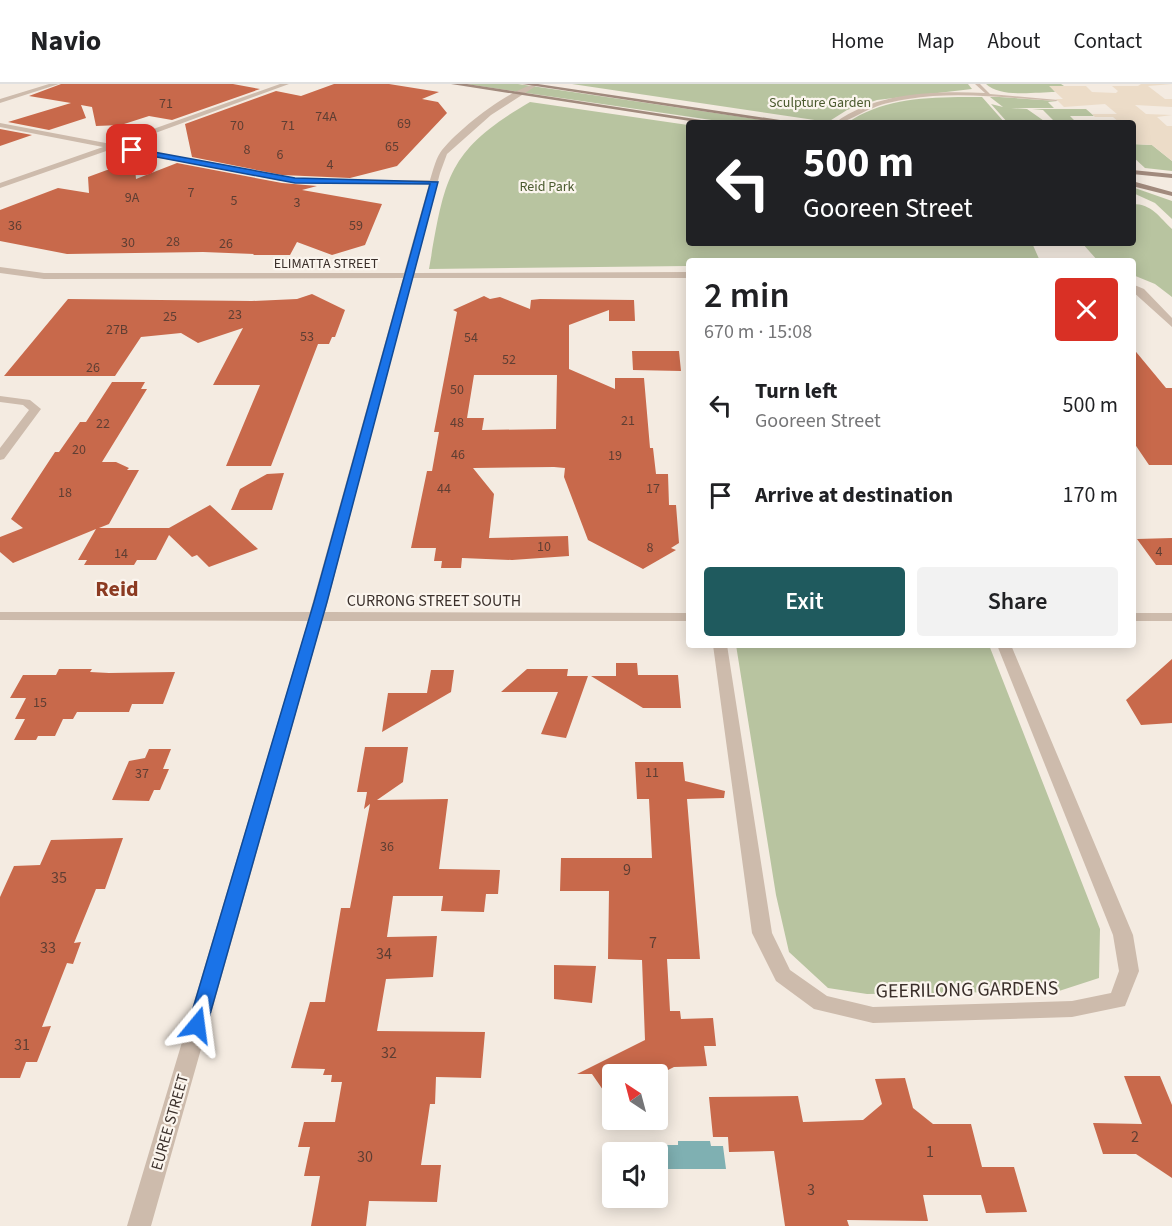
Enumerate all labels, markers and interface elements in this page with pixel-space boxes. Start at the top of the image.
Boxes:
text: Navio [30,21,101,61]
text: Home [831,26,884,56]
text: Map [917,26,955,56]
text: About [988,26,1040,56]
text: Contact [1073,26,1142,56]
park label: Sculpture Garden [769,93,871,113]
house number: 71 [159,94,173,114]
house number: 74A [315,107,337,127]
house number: 69 [397,114,411,134]
house number: 70 [230,116,244,136]
house number: 71 [281,116,295,136]
pin [106,124,157,175]
icon: arrive [115,133,148,166]
text: 500 m [803,133,914,193]
house number: 65 [385,137,399,157]
house number: 8 [244,140,251,160]
icon: left [704,144,782,222]
house number: 6 [277,145,284,165]
house number: 4 [327,155,334,175]
park label: Reid Park [520,177,575,197]
house number: 7 [188,183,195,203]
house number: 9A [125,188,140,208]
text: Gooreen Street [803,189,973,228]
house number: 5 [231,191,238,211]
house number: 3 [294,193,301,213]
house number: 36 [8,216,22,236]
house number: 59 [349,216,363,236]
house number: 28 [166,232,180,252]
house number: 30 [121,233,135,253]
house number: 26 [219,234,233,254]
street label: ELIMATTA STREET [274,254,379,274]
text: 2 min [704,270,790,321]
button: close [1055,278,1118,341]
house number: 23 [228,305,242,325]
house number: 25 [163,307,177,327]
text: 670 m · 15:08 [704,318,812,346]
house number: 27B [106,320,128,340]
house number: 53 [300,327,314,347]
house number: 54 [464,328,478,348]
house number: 52 [502,350,516,370]
house number: 26 [86,358,100,378]
text: Turn left [755,375,837,407]
house number: 50 [450,380,464,400]
icon: left [704,389,737,422]
text: 500 m [1063,389,1118,421]
text: Gooreen Street [755,407,881,435]
house number: 21 [621,411,635,431]
house number: 48 [450,413,464,433]
house number: 22 [96,414,110,434]
house number: 20 [72,440,86,460]
house number: 46 [451,445,465,465]
house number: 19 [608,446,622,466]
house number: 44 [437,479,451,499]
house number: 17 [646,479,660,499]
icon: arrive [704,479,737,512]
text: Arrive at destination [755,479,953,511]
text: 170 m [1063,479,1118,511]
house number: 18 [58,483,72,503]
house number: 10 [537,537,551,557]
house number: 8 [647,538,654,558]
house number: 4 [1156,542,1163,562]
house number: 14 [114,544,128,564]
button: Exit [704,567,905,636]
button: Share [917,567,1118,636]
district label: Reid [95,573,139,605]
street label: CURRONG STREET SOUTH [347,590,521,612]
house number: 15 [33,693,47,713]
house number: 11 [645,763,659,783]
house number: 37 [135,764,149,784]
house number: 36 [380,837,394,857]
house number: 9 [623,859,631,881]
house number: 35 [51,867,67,889]
house number: 7 [649,932,657,954]
house number: 33 [40,937,56,959]
house number: 34 [376,943,392,965]
street label: GEERILONG GARDENS [875,974,1059,1006]
position arrow [165,993,229,1057]
house number: 31 [14,1034,30,1056]
house number: 32 [381,1042,397,1064]
north arrow [602,1064,668,1130]
map controls [602,1064,668,1208]
street label: EUREE STREET [146,1071,194,1173]
house number: 2 [1131,1126,1139,1148]
house number: 1 [926,1141,934,1163]
button: sound [602,1142,668,1208]
house number: 30 [357,1146,373,1168]
house number: 3 [807,1179,815,1201]

